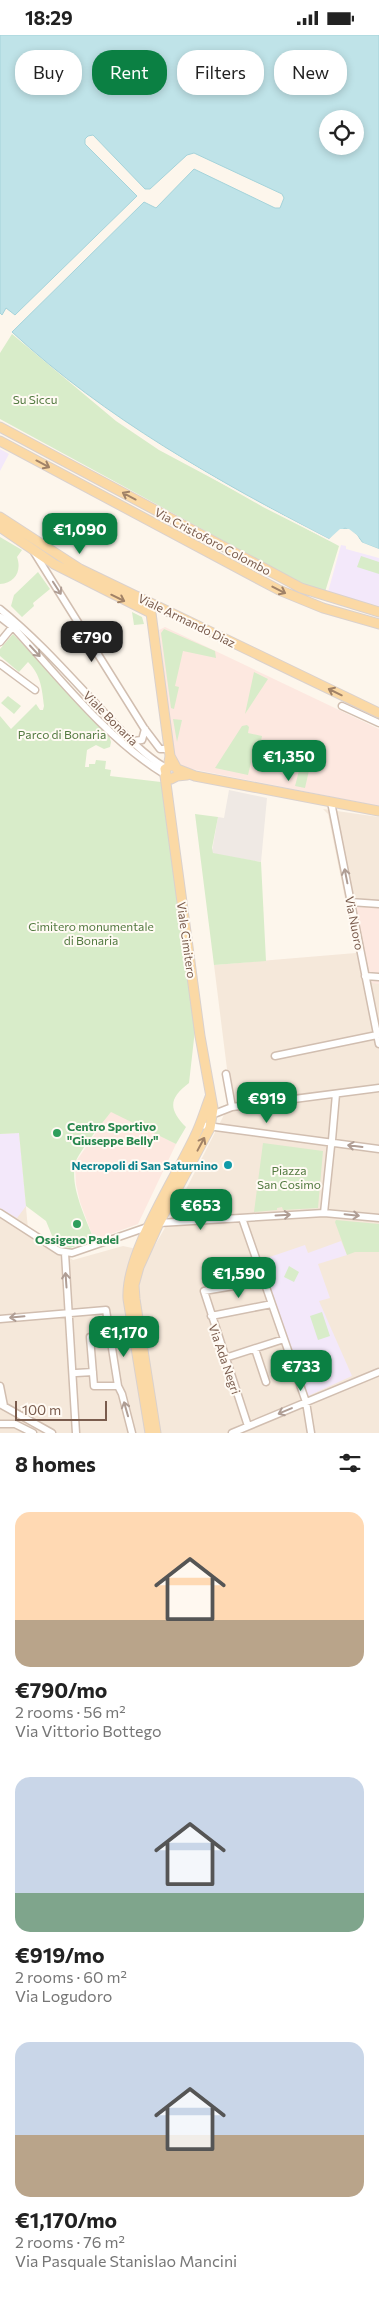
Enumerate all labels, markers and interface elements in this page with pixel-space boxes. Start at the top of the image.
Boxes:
text: 18:29 [25,6,73,29]
chip: Buy [15,50,82,95]
chip: Rent [92,50,167,95]
chip: Filters [177,50,264,95]
chip: New [274,50,347,95]
map controls [319,110,364,155]
button: locate [319,110,364,155]
park label: Su Siccu [13,392,57,406]
one-way arrow [35,460,50,469]
one-way arrow [122,491,137,501]
street label: Via Cristoforo Colombo [153,504,273,578]
pin: €1,090 [39,513,121,555]
text: €1,090 [53,519,107,538]
one-way arrow [53,581,63,595]
one-way arrow [271,586,286,595]
street label: Viale Armando Diaz [136,590,238,650]
one-way arrow [111,593,126,603]
pin: €790 [62,621,122,663]
text: €790 [72,627,112,646]
one-way arrow [29,645,41,657]
one-way arrow [328,687,343,696]
street label: Viale Bonaria [81,688,141,748]
park label: Parco di Bonaria [18,727,106,741]
pin: €1,350 [248,739,330,782]
text: €1,350 [263,746,315,765]
one-way arrow [340,869,350,885]
street label: Via Nuoro [343,895,367,951]
street label: Viale Cimitero [175,901,199,979]
park label: Cimitero monumentale di Bonaria [28,919,154,947]
pin: €919 [237,1081,297,1124]
text: €919 [248,1088,286,1107]
place label: Centro Sportivo "Giuseppe Belly" [67,1119,159,1147]
marker: Centro Sportivo "Giuseppe Belly" [51,1127,63,1139]
one-way arrow [197,1137,207,1152]
one-way arrow [347,1141,363,1151]
place label: Necropoli di San Saturnino [72,1158,218,1172]
marker: Necropoli di San Saturnino [222,1159,234,1171]
park label: Piazza San Cosimo [257,1163,321,1191]
pin: €653 [171,1189,231,1231]
text: €653 [181,1195,221,1214]
one-way arrow [275,1211,291,1220]
one-way arrow [343,1211,359,1220]
marker: Ossigeno Padel [71,1218,83,1230]
place label: Ossigeno Padel [35,1232,119,1246]
pin: €1,590 [198,1257,280,1299]
text: €1,590 [213,1263,265,1282]
one-way arrow [62,1272,71,1288]
one-way arrow [9,1312,25,1322]
pin: €1,170 [83,1315,165,1358]
text: €1,170 [100,1322,148,1341]
street label: Via Ada Negri [206,1322,244,1396]
pin: €733 [271,1349,331,1392]
text: €733 [282,1356,320,1375]
scale bar [15,1398,108,1421]
text: 100 m [22,1401,61,1418]
one-way arrow [121,1401,131,1417]
one-way arrow [278,1407,293,1416]
icon: filters [336,1449,364,1477]
text: 8 homes [15,1451,96,1476]
icon: home [145,1544,235,1634]
text: €790/mo [15,1677,107,1702]
text: 2 rooms · 56 m² [15,1702,126,1721]
text: Via Vittorio Bottego [15,1721,162,1740]
icon: home [145,1809,235,1899]
text: €919/mo [15,1942,104,1967]
text: 2 rooms · 60 m² [15,1967,127,1986]
text: Via Logudoro [15,1986,112,2005]
icon: home [145,2074,235,2164]
text: €1,170/mo [15,2207,117,2232]
text: 2 rooms · 76 m² [15,2232,125,2251]
text: Via Pasquale Stanislao Mancini [15,2251,237,2270]

